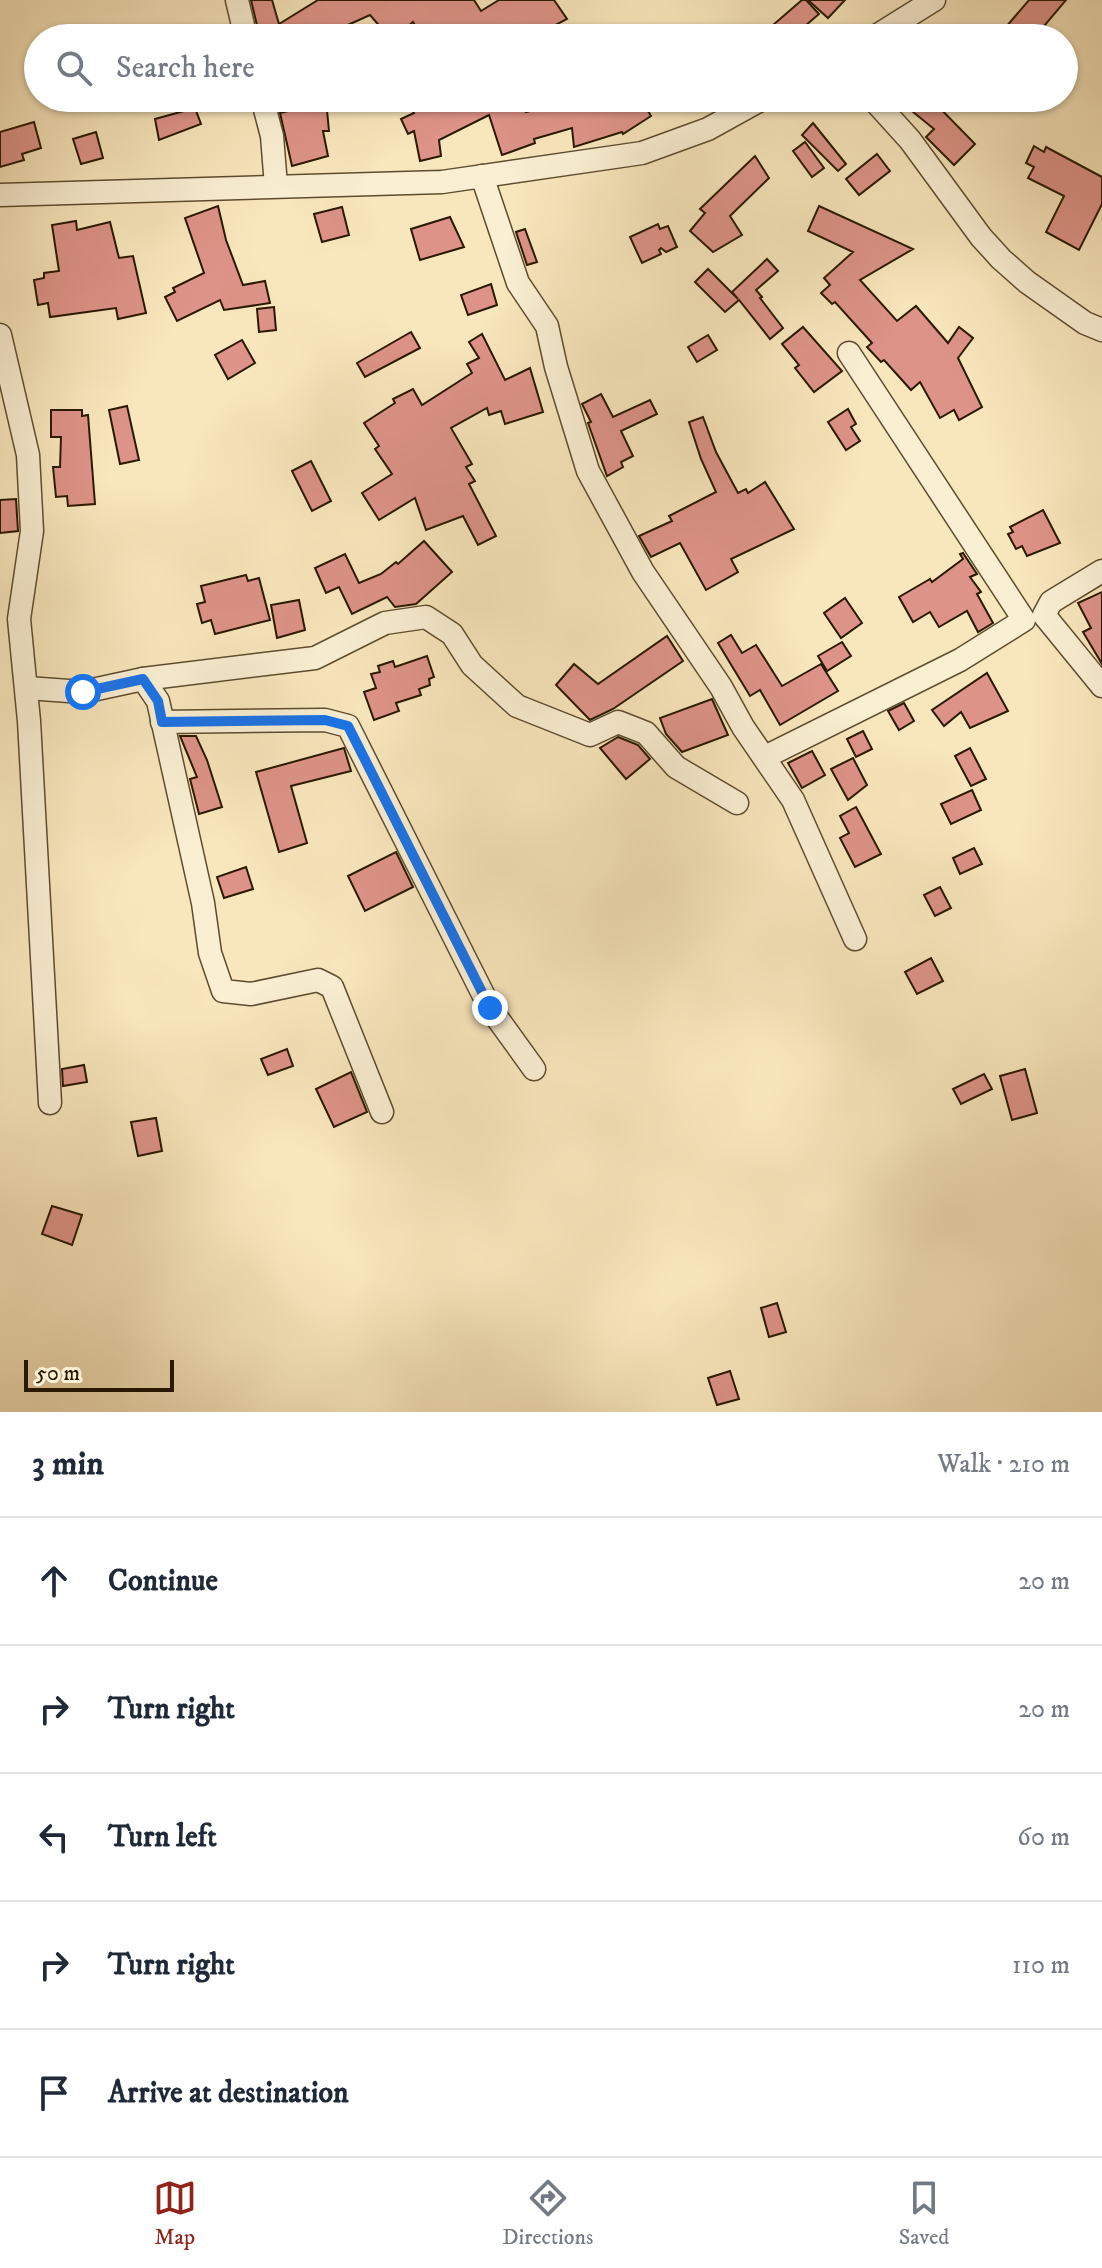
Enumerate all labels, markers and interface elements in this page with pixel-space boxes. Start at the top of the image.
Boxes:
search box [24,24,1078,112]
icon: search [52,46,96,90]
text: Search here [116,50,255,87]
route start [65,674,101,710]
route end [472,990,508,1026]
scale bar [24,1356,174,1392]
text: 50 m [36,1360,80,1387]
text: 3 min [32,1443,104,1485]
text: Walk · 210 m [937,1448,1070,1481]
icon: ahead [32,1559,76,1603]
text: Continue [108,1563,218,1600]
text: 20 m [1018,1565,1070,1598]
icon: right [32,1687,76,1731]
text: Turn right [108,1691,235,1728]
text: 20 m [1018,1693,1070,1726]
icon: left [32,1815,76,1859]
text: Turn left [108,1819,217,1856]
text: 60 m [1017,1821,1070,1854]
icon: right [32,1943,76,1987]
text: Turn right [108,1947,235,1984]
text: 110 m [1012,1949,1070,1982]
icon: arrive [32,2071,76,2115]
text: Arrive at destination [108,2075,349,2112]
tab: Map [153,2176,197,2251]
tab: Directions [502,2176,593,2251]
tab: Saved [899,2176,949,2251]

